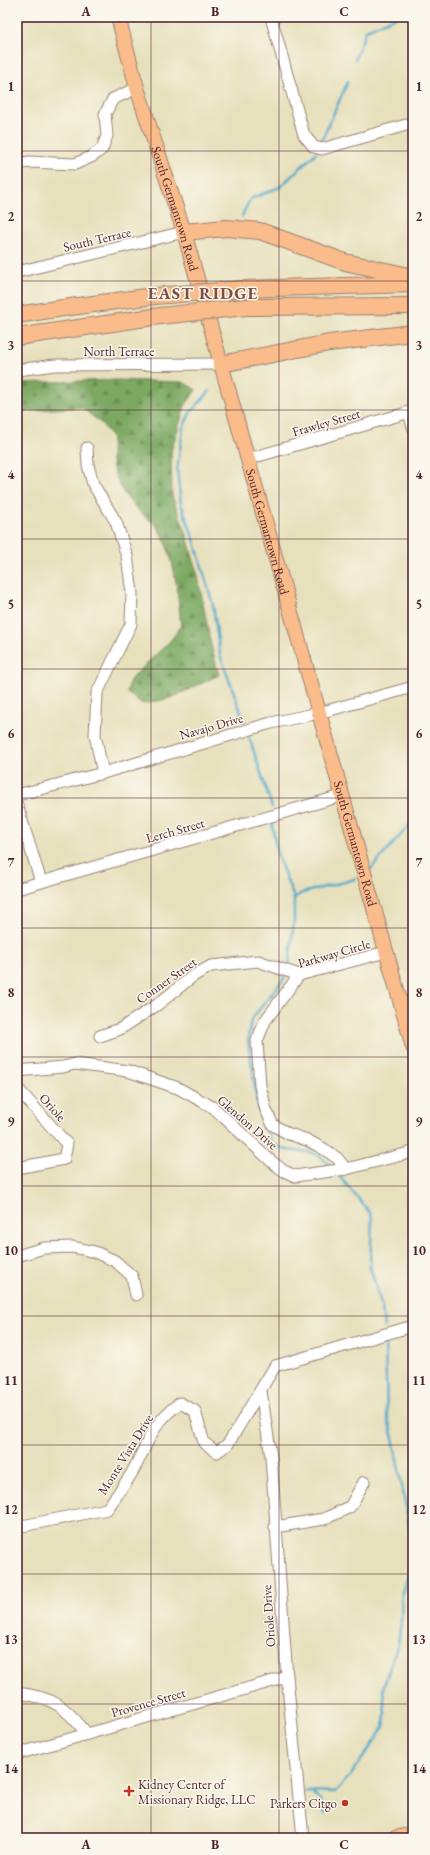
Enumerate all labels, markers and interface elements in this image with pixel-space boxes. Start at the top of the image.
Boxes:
text: A [80,3,91,20]
text: B [211,3,219,20]
text: C [339,3,349,20]
text: 1 [8,78,15,95]
text: 1 [416,78,423,95]
street label: South Germantown Road [148,144,203,273]
text: 2 [8,208,15,225]
text: 2 [416,208,423,225]
street label: South Terrace [62,223,133,256]
district label: EAST RIDGE [148,282,258,304]
text: 3 [8,337,15,354]
text: 3 [416,337,423,354]
street label: North Terrace [84,343,154,360]
street label: Frawley Street [290,405,362,440]
text: 4 [8,466,15,483]
text: 4 [416,466,423,483]
street label: South Germantown Road [242,467,294,597]
text: 5 [8,596,14,613]
text: 5 [416,596,422,613]
street label: Navajo Drive [177,709,245,744]
text: 6 [8,725,15,742]
text: 6 [416,725,423,742]
street label: South Germantown Road [330,779,381,909]
street label: Lerch Street [144,814,206,847]
text: 7 [8,854,15,871]
text: 7 [416,854,423,871]
street label: Parkway Circle [296,935,372,972]
street label: Conner Street [133,953,200,1007]
text: 8 [8,984,15,1001]
text: 8 [416,984,423,1001]
street label: Oriole [36,1090,70,1125]
street label: Glendon Drive [214,1091,281,1153]
text: 9 [8,1113,15,1130]
text: 9 [416,1113,423,1130]
text: 10 [4,1242,18,1259]
text: 10 [412,1242,426,1259]
text: 11 [4,1372,18,1389]
text: 11 [412,1372,426,1389]
street label: Monte Vista Drive [94,1411,157,1498]
text: 12 [4,1501,18,1518]
text: 12 [412,1501,426,1518]
street label: Oriole Drive [258,1584,279,1648]
text: 13 [4,1631,18,1648]
text: 13 [412,1631,426,1648]
street label: Provence Street [109,1684,187,1721]
text: 14 [4,1760,18,1777]
text: 14 [412,1760,426,1777]
place label: Kidney Center of Missionary Ridge, LLC [138,1776,255,1808]
marker: Kidney Center of Missionary Ridge, LLC [123,1785,135,1797]
place label: Parkers Citgo [270,1795,337,1812]
marker: Parkers Citgo [340,1798,350,1808]
text: A [80,1836,91,1853]
text: B [211,1836,219,1853]
text: C [339,1836,349,1853]

